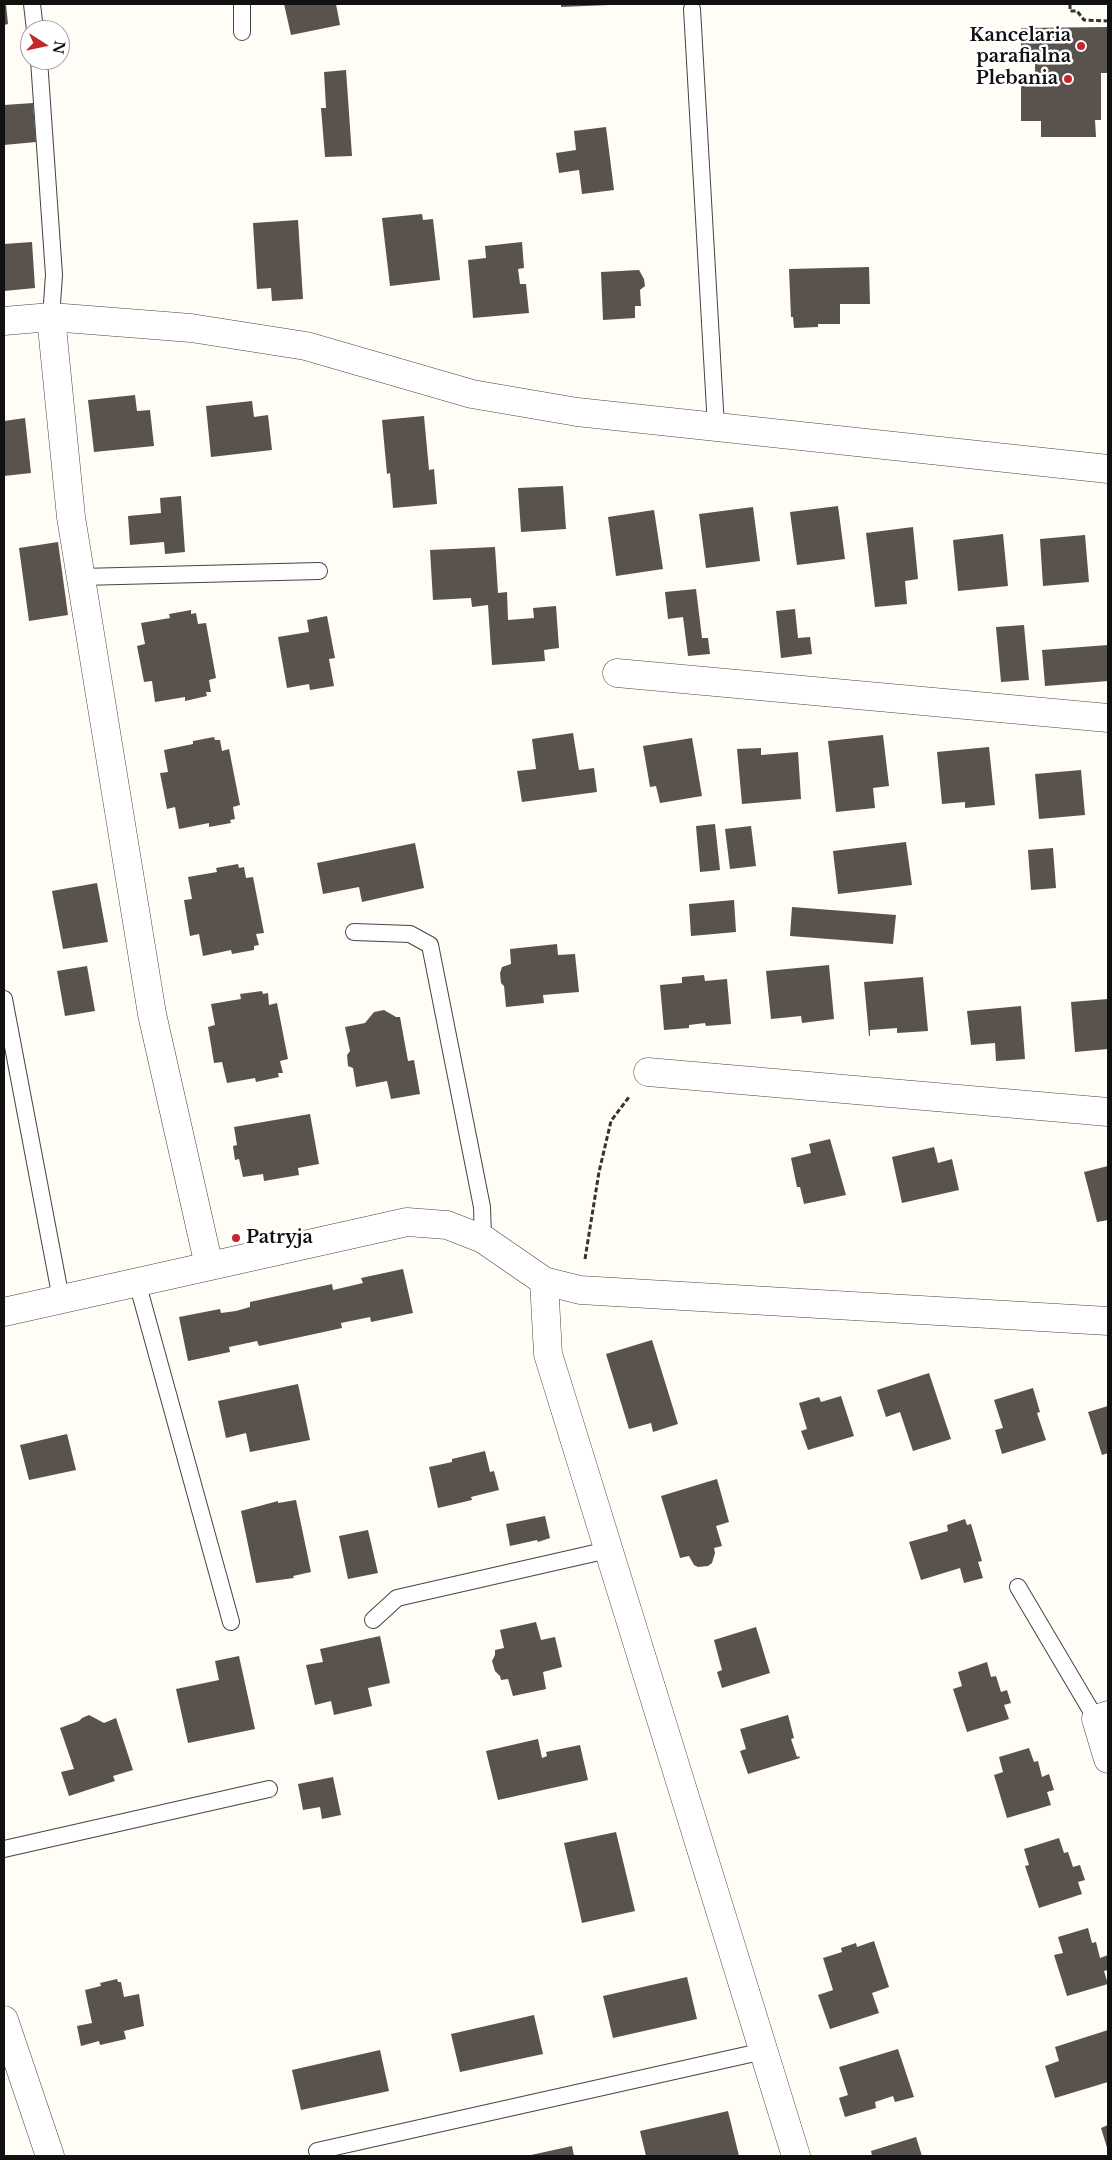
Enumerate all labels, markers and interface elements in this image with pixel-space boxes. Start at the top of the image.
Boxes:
north arrow [20,20,70,70]
place label: Kancelaria parafialna [970,25,1071,68]
text: N [49,39,69,55]
marker: Kancelaria parafialna [1075,40,1087,52]
place label: Plebania [976,68,1058,90]
marker: Plebania [1062,73,1074,85]
place label: Patryja [246,1227,313,1249]
marker: Patryja [230,1232,242,1244]

